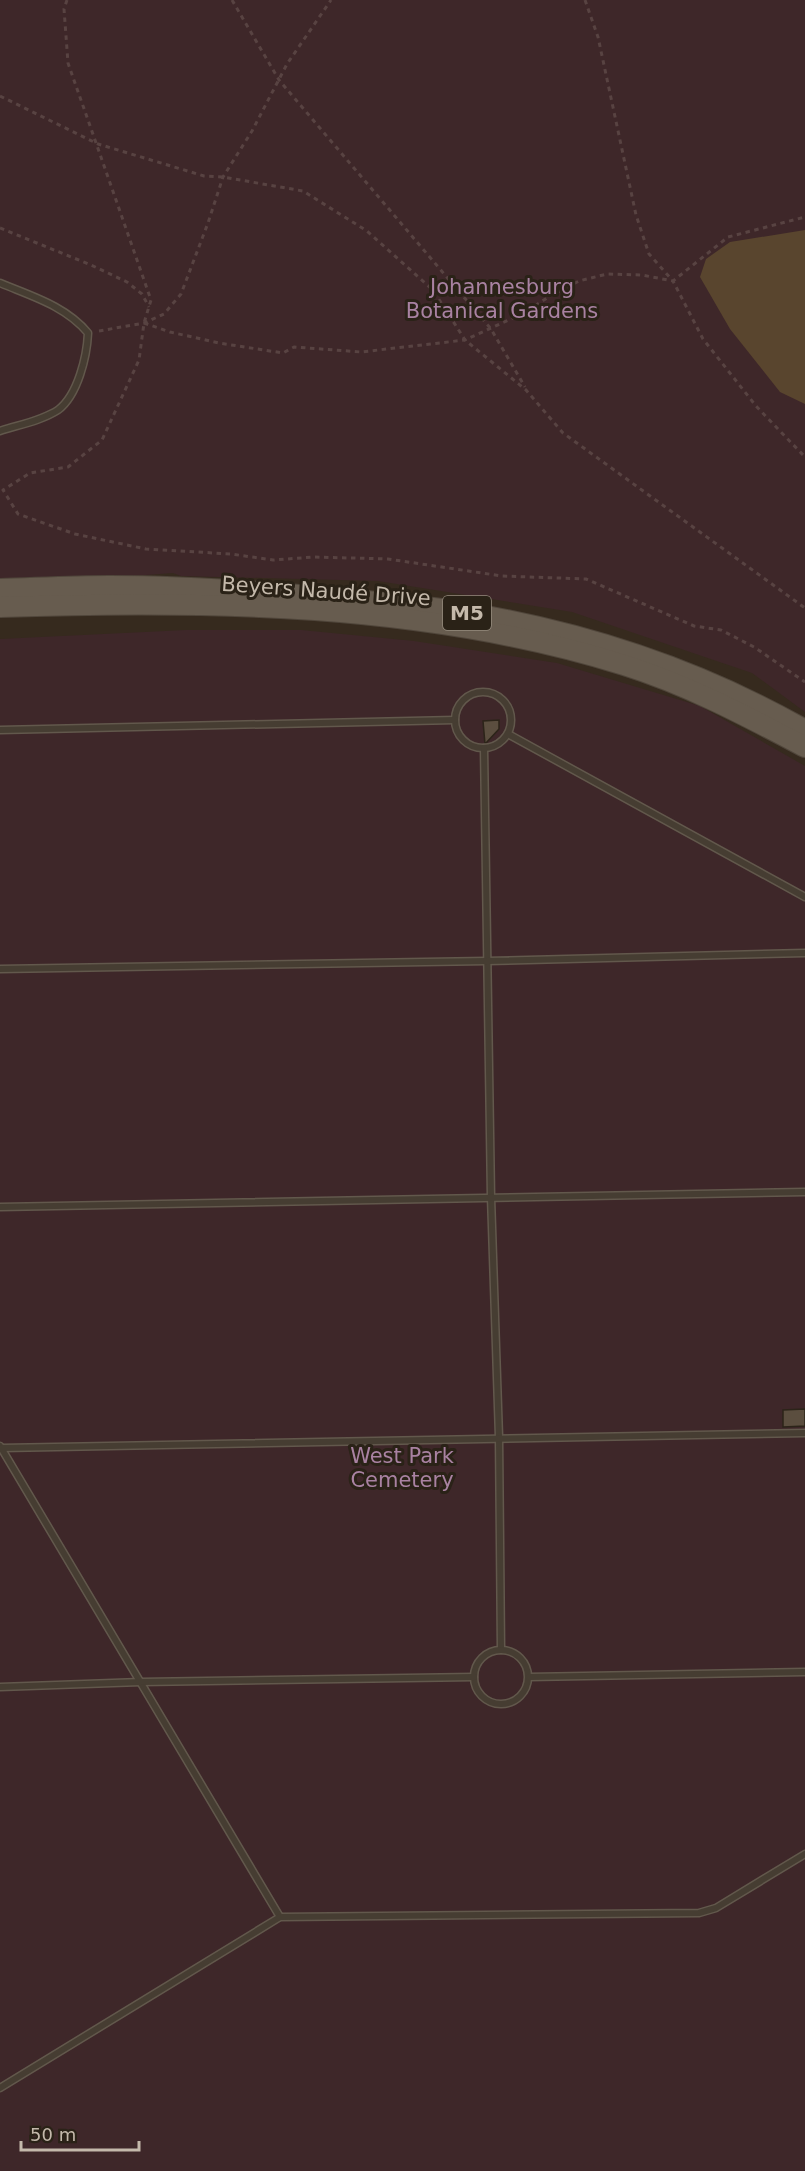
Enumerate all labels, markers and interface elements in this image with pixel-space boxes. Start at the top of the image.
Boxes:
park label: Johannesburg Botanical Gardens [406,275,598,323]
street label: Beyers Naudé Drive [221,572,431,610]
road number: M5 [443,596,491,630]
park label: West Park Cemetery [350,1444,455,1492]
scale bar [21,2114,140,2152]
text: 50 m [30,2124,76,2145]

